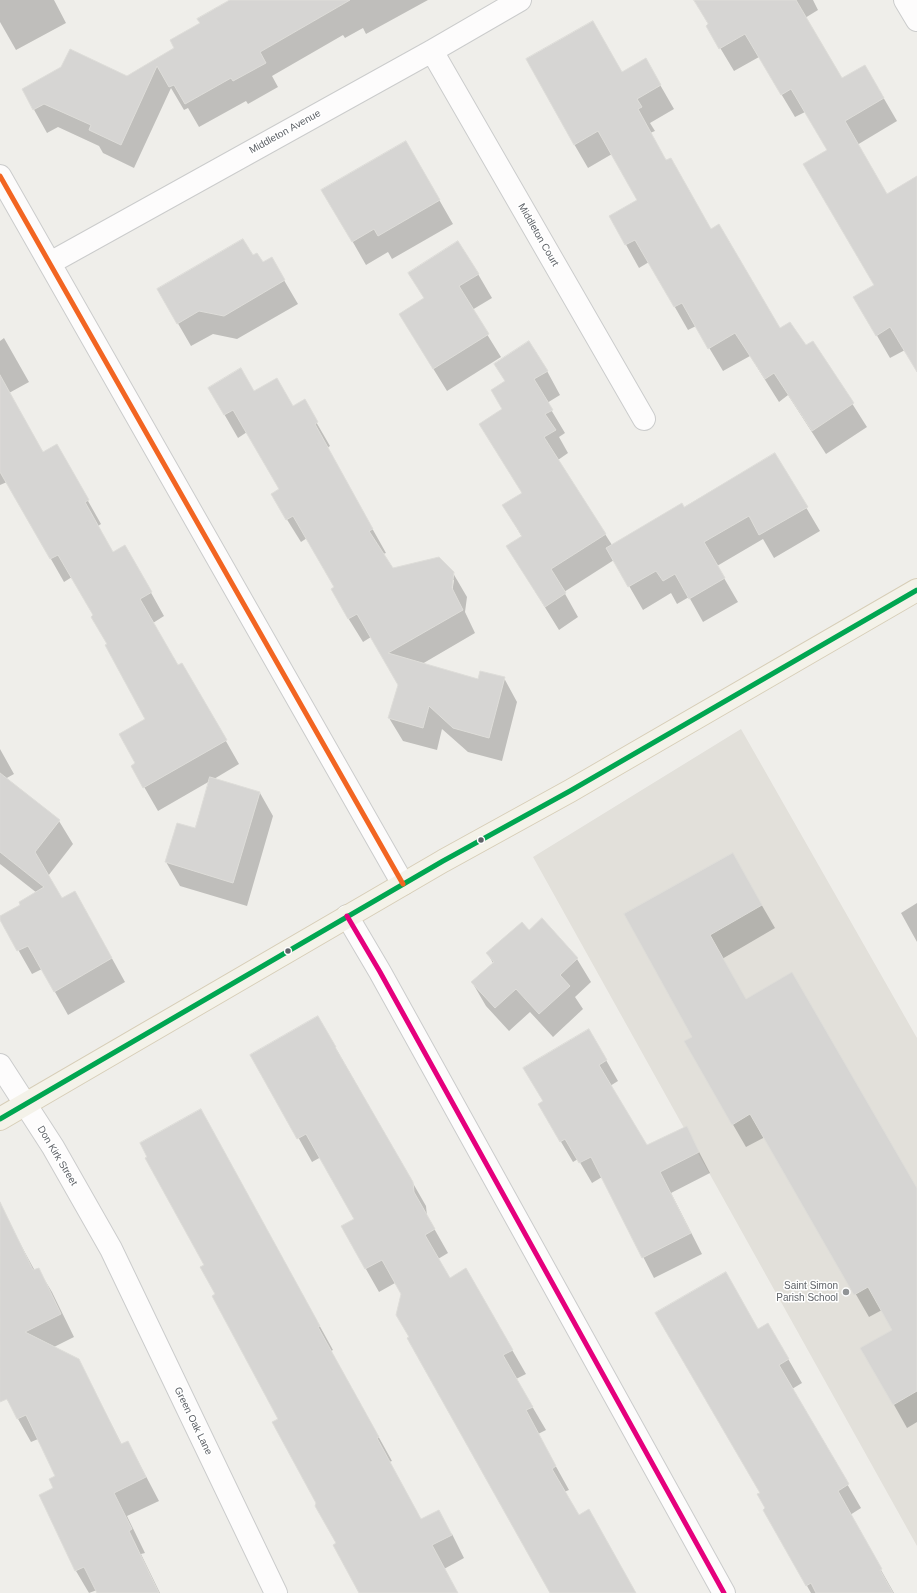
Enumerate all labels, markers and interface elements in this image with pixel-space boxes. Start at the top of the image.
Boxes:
street label: Middleton Avenue [247,107,323,157]
street label: Middleton Court [515,201,561,269]
unlabelled marker [476,835,486,845]
unlabelled marker [283,946,293,956]
street label: Don Kirk Street [34,1124,80,1188]
place label: Saint Simon Parish School [776,1280,838,1304]
marker: Saint Simon Parish School [841,1287,851,1297]
street label: Green Oak Lane [171,1385,215,1457]

